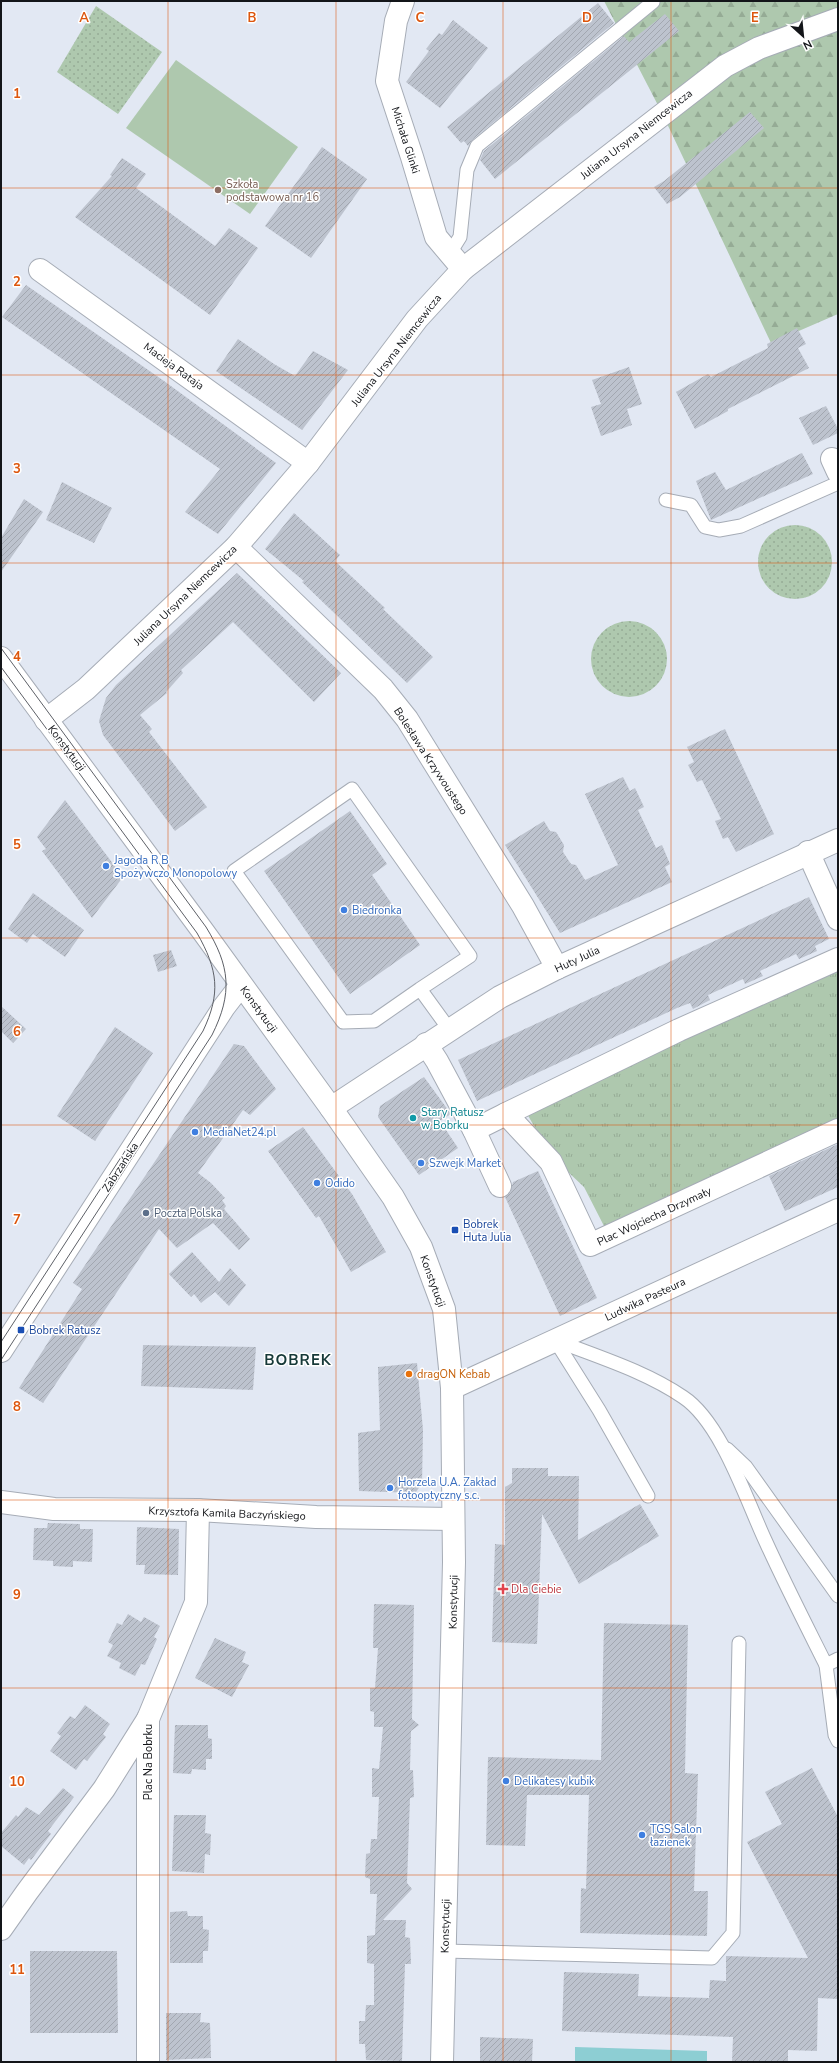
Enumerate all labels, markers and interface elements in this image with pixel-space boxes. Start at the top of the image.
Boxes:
text: A [79,9,89,27]
text: B [248,9,257,27]
text: C [416,9,425,27]
text: D [582,9,592,27]
text: E [751,9,759,27]
north arrow [783,16,823,56]
text: N [800,36,814,53]
text: 1 [13,85,21,103]
street label: Juliana Ursyna Niemcewicza [576,86,696,184]
street label: Michała Glinki [388,105,423,175]
place label: Szkoła podstawowa nr 16 [226,177,319,205]
marker: Szkoła podstawowa nr 16 [213,185,223,195]
text: 2 [13,273,21,291]
street label: Juliana Ursyna Niemcewicza [347,291,445,410]
street label: Macieja Rataja [140,339,207,394]
text: 3 [13,460,21,478]
street label: Juliana Ursyna Niemcewicza [130,542,240,650]
text: 4 [13,648,21,666]
street label: Bolesława Krzywoustego [390,705,471,818]
street label: Konstytucji [44,722,89,774]
text: 5 [13,836,21,854]
place label: Jagoda R B Spożywczo Monopolowy [113,853,237,881]
marker: Jagoda R B Spożywczo Monopolowy [101,861,111,871]
place label: Biedronka [352,903,402,918]
marker: Biedronka [339,905,349,915]
street label: Huty Julia [552,942,602,976]
street label: Konstytucji [237,983,281,1036]
text: 6 [13,1023,21,1041]
place label: Stary Ratusz w Bobrku [421,1105,484,1133]
marker: Stary Ratusz w Bobrku [408,1113,418,1123]
place label: MediaNet24.pl [203,1125,277,1140]
marker: MediaNet24.pl [190,1127,200,1137]
street label: Zabrzańska [99,1139,142,1195]
place label: Szwejk Market [429,1156,501,1171]
marker: Szwejk Market [416,1158,426,1168]
place label: Odido [325,1176,355,1191]
marker: Odido [312,1178,322,1188]
street label: Plac Wojciecha Drzymały [595,1183,714,1250]
place label: Poczta Polska [154,1206,222,1221]
marker: Poczta Polska [141,1208,151,1218]
text: 7 [13,1211,21,1229]
place label: Bobrek Huta Julia [463,1217,512,1245]
marker: Bobrek Huta Julia [450,1225,460,1235]
street label: Konstytucji [416,1253,449,1309]
street label: Ludwika Pasteura [602,1274,688,1325]
place label: Bobrek Ratusz [29,1323,101,1338]
marker: Bobrek Ratusz [16,1325,26,1335]
district label: BOBREK [264,1350,332,1370]
place label: dragON Kebab [417,1367,490,1382]
marker: dragON Kebab [404,1369,414,1379]
text: 8 [13,1398,21,1416]
place label: Horzela U.A. Zakład fotooptyczny s.c. [398,1475,496,1503]
marker: Horzela U.A. Zakład fotooptyczny s.c. [385,1483,395,1493]
street label: Krzysztofa Kamila Baczyńskiego [148,1503,306,1524]
street label: Konstytucji [446,1575,461,1629]
place label: Dla Ciebie [511,1582,562,1597]
marker: Dla Ciebie [498,1584,508,1594]
text: 9 [13,1586,21,1604]
street label: Plac Na Bobrku [141,1724,156,1800]
text: 10 [9,1773,25,1791]
place label: Delikatesy kubik [514,1774,595,1789]
marker: Delikatesy kubik [501,1776,511,1786]
place label: TGS Salon łazienek [649,1822,702,1850]
marker: TGS Salon łazienek [637,1830,647,1840]
street label: Konstytucji [438,1899,453,1953]
text: 11 [9,1961,25,1979]

